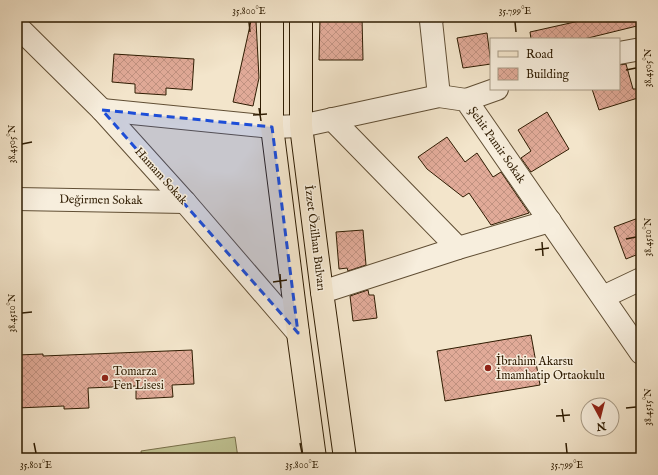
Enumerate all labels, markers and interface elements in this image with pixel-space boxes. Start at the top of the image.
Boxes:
text: 35.800°E [232,5,266,18]
text: 35.799°E [499,5,531,18]
legend [490,38,620,90]
text: Road [526,47,554,62]
text: 38.4505°N [642,48,655,87]
text: Building [526,67,570,82]
street label: Şehit Pamir Sokak [465,104,529,187]
text: 38.4505°N [6,124,19,163]
street label: Hamam Sokak [131,144,191,208]
street label: İzzet Özilhan Bulvarı [301,184,330,292]
street label: Değirmen Sokak [59,192,144,208]
text: 38.4510°N [642,217,655,256]
text: 38.4510°N [6,293,19,332]
place label: İbrahim Akarsu İmamhatip Ortaokulu [496,353,605,384]
marker: İbrahim Akarsu İmamhatip Ortaokulu [483,363,493,373]
place label: Tomarza Fen Lisesi [113,364,164,393]
marker: Tomarza Fen Lisesi [100,373,110,383]
text: 38.4515°N [642,388,655,426]
north arrow [580,397,620,437]
text: N [595,418,608,434]
text: 35.801°E [20,459,52,472]
text: 35.800°E [285,459,319,472]
text: 35.799°E [551,459,583,472]

